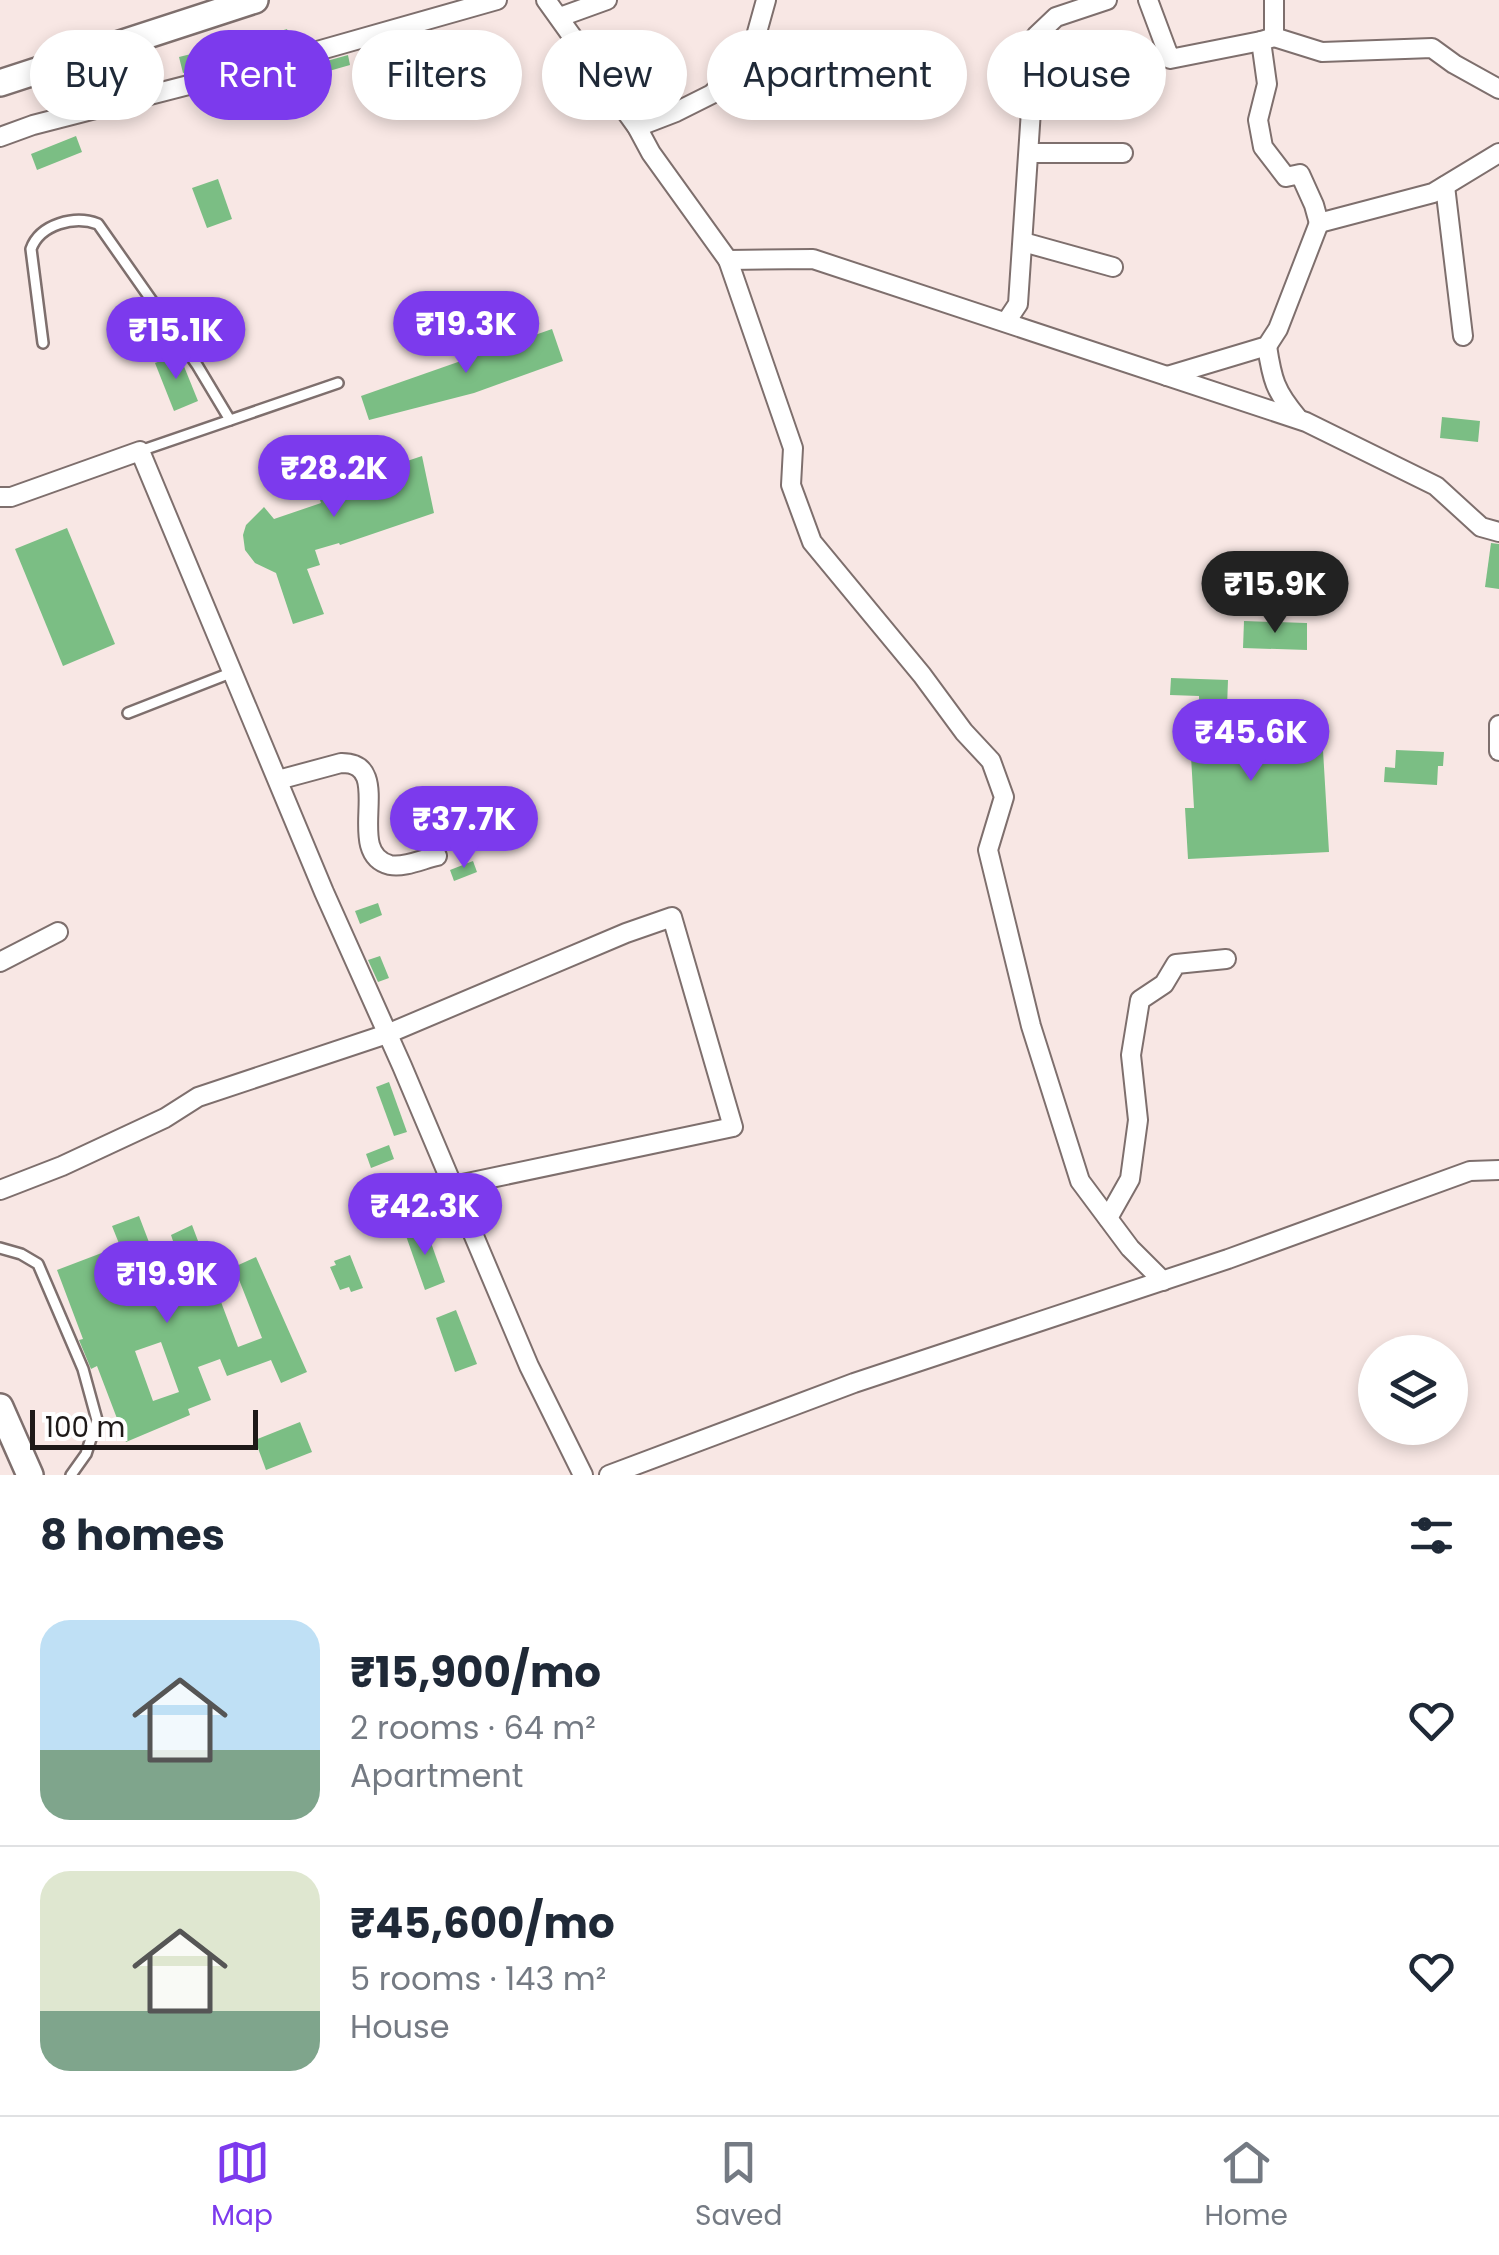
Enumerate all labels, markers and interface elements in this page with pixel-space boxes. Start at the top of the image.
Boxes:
chip: Buy [30,30,164,120]
chip: Rent [184,30,332,120]
chip: Filters [352,30,522,120]
chip: New [542,30,687,120]
chip: Apartment [707,30,967,120]
chip: House [987,30,1166,120]
pin: ₹19.3K [385,291,547,376]
pin: ₹15.1K [95,297,257,382]
text: ₹19.3K [415,301,517,346]
text: ₹15.1K [128,307,224,352]
pin: ₹28.2K [253,435,415,520]
text: ₹28.2K [280,445,388,490]
pin: ₹15.9K [1194,551,1356,636]
text: ₹15.9K [1224,561,1326,606]
pin: ₹45.6K [1170,699,1332,784]
text: ₹45.6K [1194,709,1308,754]
pin: ₹37.7K [383,786,545,871]
text: ₹37.7K [412,796,516,841]
pin: ₹42.3K [344,1173,506,1258]
text: ₹42.3K [370,1183,480,1228]
pin: ₹19.9K [86,1241,248,1326]
text: ₹19.9K [116,1251,218,1296]
map controls [1358,1335,1468,1445]
button: layers [1358,1335,1468,1445]
scale bar [30,1405,258,1450]
text: 100 m [45,1408,125,1447]
text: 8 homes [40,1506,225,1565]
icon: filters [1404,1508,1459,1563]
text: ₹15,900/mo [350,1643,601,1702]
icon: home [120,1660,240,1780]
icon: heart [1404,1693,1459,1748]
text: 2 rooms · 64 m² [350,1705,596,1750]
text: Apartment [350,1753,523,1798]
text: ₹45,600/mo [350,1894,615,1953]
icon: home [120,1911,240,2031]
icon: heart [1404,1944,1459,1999]
text: 5 rooms · 143 m² [350,1956,606,2001]
text: House [350,2004,450,2049]
tab: Map [211,2135,273,2237]
tab: Saved [695,2135,782,2237]
tab: Home [1204,2135,1288,2237]

